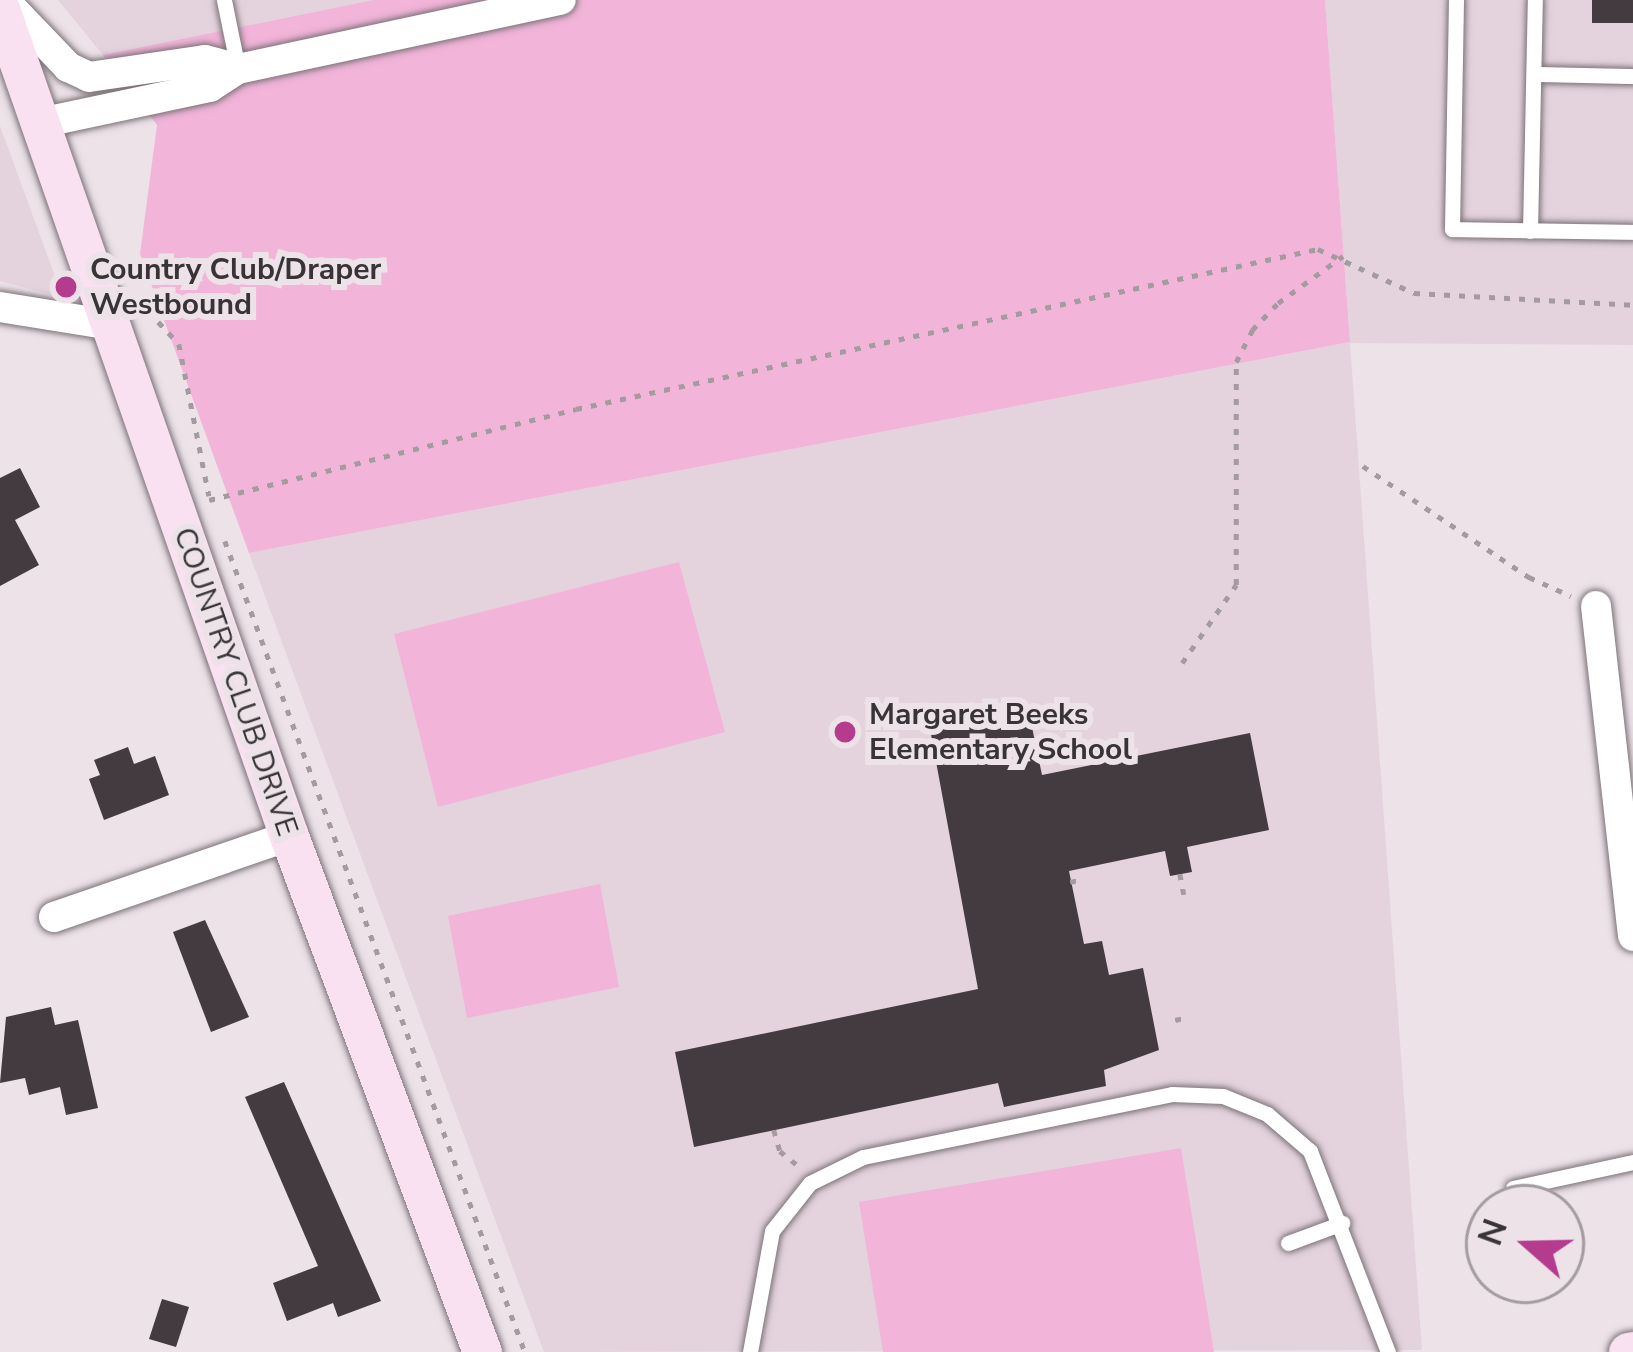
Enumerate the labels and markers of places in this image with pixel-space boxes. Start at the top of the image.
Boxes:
place label: Country Club/Draper Westbound [90,252,381,322]
marker: Country Club/Draper Westbound [53,274,79,300]
place label: Margaret Beeks Elementary School [869,697,1132,768]
marker: Margaret Beeks Elementary School [832,719,858,745]

